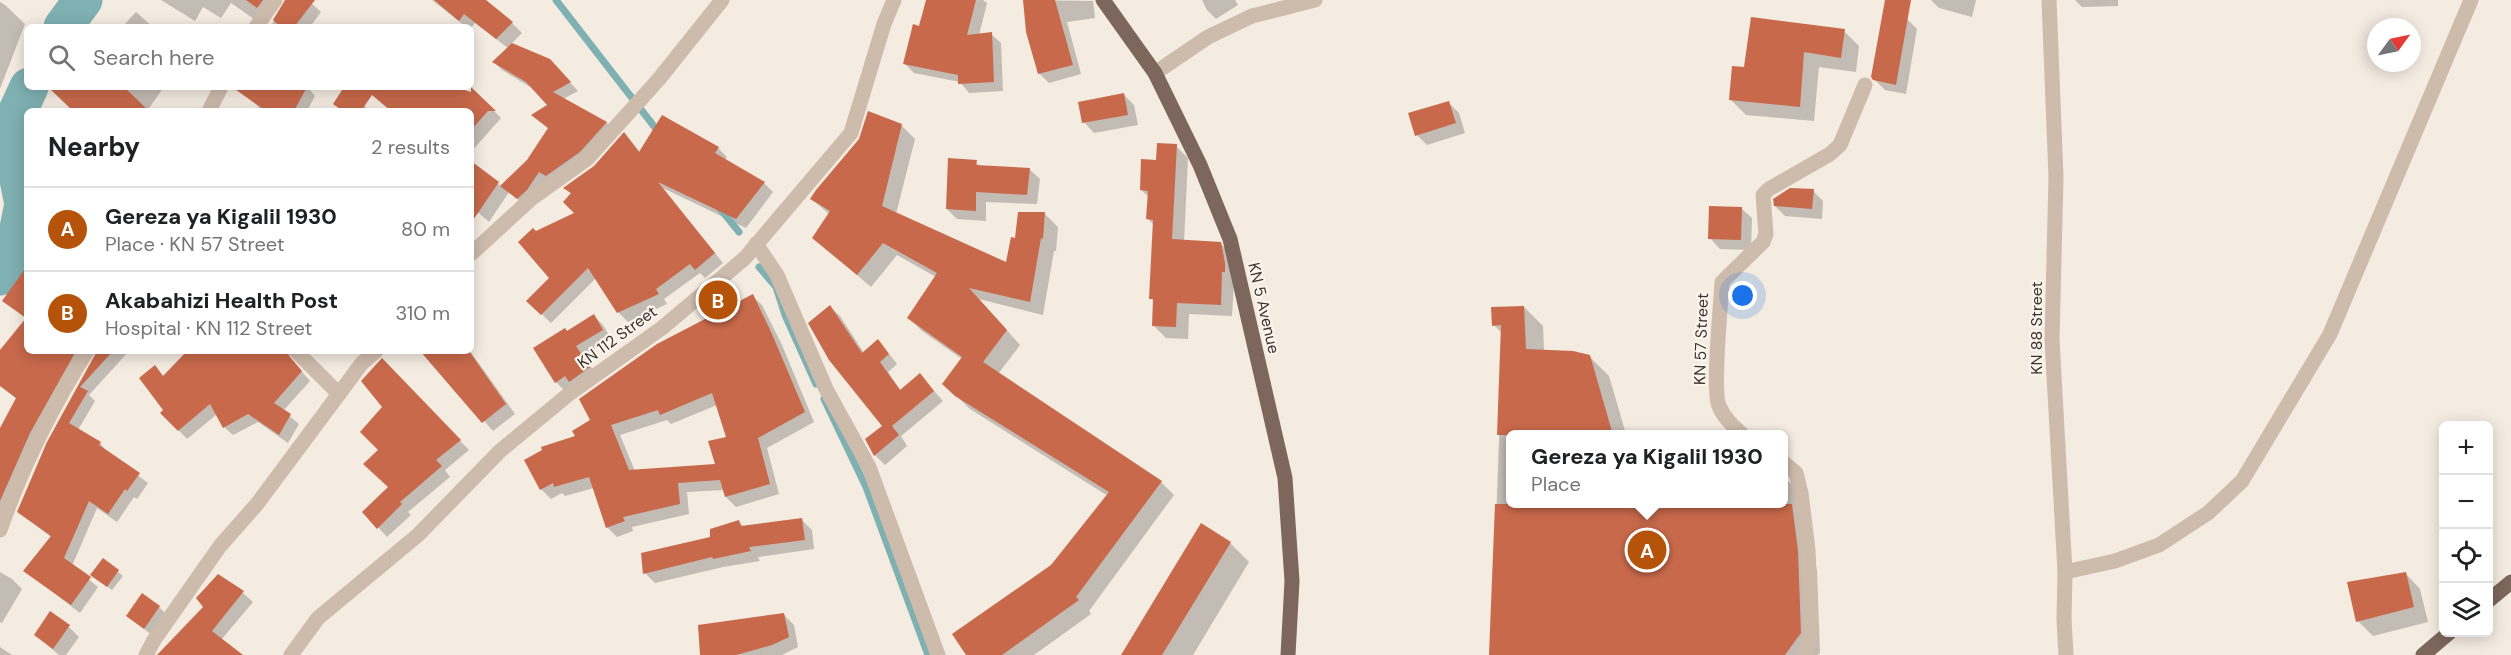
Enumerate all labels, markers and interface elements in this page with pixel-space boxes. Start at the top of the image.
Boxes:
north arrow [2367,18,2421,72]
search box [24,24,474,90]
icon: search [45,41,78,74]
text: Search here [93,43,214,72]
text: Nearby [48,130,140,164]
text: 2 results [371,134,450,160]
text: Gereza ya KigaliI 1930 [105,202,337,231]
text: A [60,216,75,242]
text: 80 m [401,216,450,242]
text: Place · KN 57 Street [105,231,285,257]
street label: KN 5 Avenue [1243,260,1285,356]
pin: B [698,278,738,322]
your location [1728,281,1757,310]
street label: KN 88 Street [2026,281,2047,375]
text: Akabahizi Health Post [105,286,338,315]
street label: KN 57 Street [1689,293,1713,385]
text: B [61,300,74,326]
text: 310 m [395,300,450,326]
street label: KN 112 Street [573,301,661,373]
text: Hospital · KN 112 Street [105,315,312,341]
map controls [2439,421,2493,637]
button: + [2439,421,2493,475]
popup [1506,430,1788,508]
text: Gereza ya KigaliI 1930 [1531,442,1763,471]
text: Place [1531,471,1581,497]
button: − [2439,475,2493,529]
pin: A [1628,528,1666,572]
button: locate [2439,529,2493,583]
button: layers [2439,583,2493,637]

